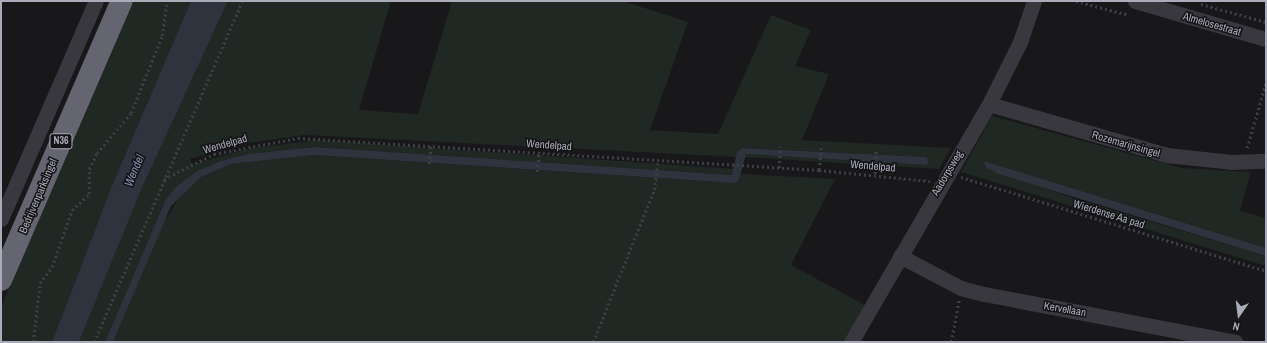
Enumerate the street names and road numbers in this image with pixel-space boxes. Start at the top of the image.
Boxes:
street label: Almelosestraat [1182,9,1242,39]
street label: Rozemarijnsingel [1090,128,1162,160]
street label: Wendelpad [201,131,249,157]
road number: N36 [49,133,73,149]
street label: Wendelpad [526,137,572,153]
street label: Aadorpsweg [928,148,966,198]
street label: Bedrijvenparksingel [16,157,60,235]
street label: Wendelpad [850,157,896,175]
street label: Wierdense Aa pad [1071,197,1147,231]
street label: Kervellaan [1043,299,1087,319]

